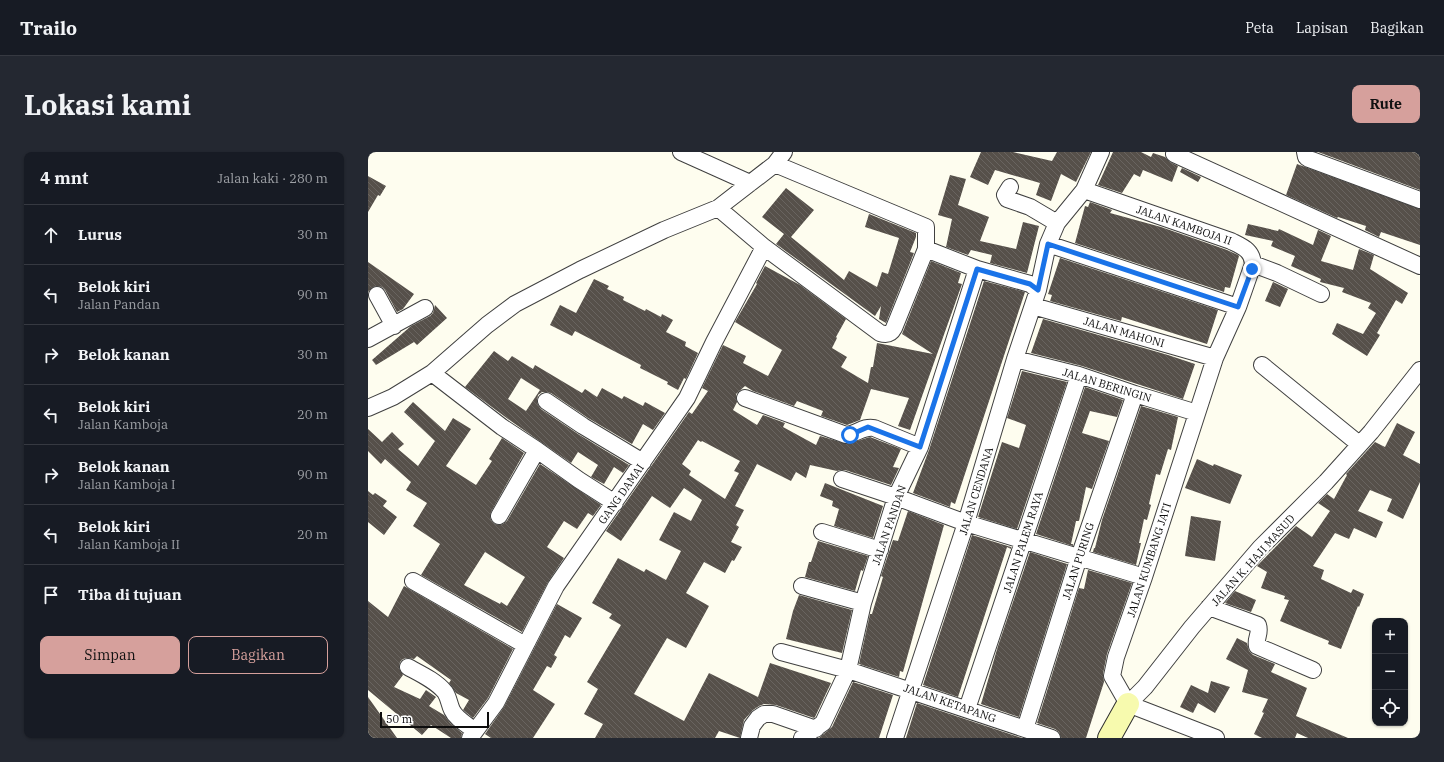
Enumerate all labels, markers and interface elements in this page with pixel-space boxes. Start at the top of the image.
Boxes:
text: Trailo [20,16,77,40]
text: Peta [1245,19,1274,37]
text: Lapisan [1296,19,1348,37]
text: Bagikan [1370,19,1424,37]
button: Rute [1352,85,1420,123]
text: Lokasi kami [24,86,191,123]
text: 4 mnt [40,167,88,189]
text: Jalan kaki · 280 m [217,170,328,187]
street label: JALAN KAMBOJA II [1134,202,1234,248]
icon: ahead [40,224,62,246]
text: Lurus [78,225,122,244]
text: 30 m [297,226,328,243]
route end [1243,260,1261,278]
text: Belok kiri [78,277,150,296]
icon: left [40,284,62,306]
text: 90 m [297,286,328,303]
text: Jalan Pandan [78,296,160,313]
street label: JALAN MAHONI [1082,314,1166,350]
icon: right [40,344,62,366]
text: Belok kanan [78,345,170,364]
text: 30 m [297,346,328,363]
street label: JALAN BERINGIN [1061,365,1153,405]
text: Belok kiri [78,397,150,416]
icon: left [40,404,62,426]
text: 20 m [297,406,328,423]
text: Jalan Kamboja [78,416,168,433]
route start [841,426,859,444]
street label: JALAN CENDANA [956,445,996,537]
text: Belok kanan [78,457,170,476]
street label: GANG DAMAI [595,461,647,527]
icon: right [40,464,62,486]
text: 90 m [297,466,328,483]
text: Jalan Kamboja I [78,476,176,493]
street label: JALAN PANDAN [869,483,909,567]
street label: JALAN PALEM RAYA [1000,489,1046,594]
street label: JALAN KUMBANG JATI [1124,501,1174,619]
street label: JALAN K. HAJI MASUD [1208,511,1298,609]
text: Belok kiri [78,517,150,536]
street label: JALAN PURING [1059,521,1097,601]
icon: left [40,524,62,546]
text: 20 m [297,526,328,543]
text: Jalan Kamboja II [78,536,180,553]
icon: arrive [40,584,62,606]
text: Tiba di tujuan [78,585,182,604]
map controls [1372,618,1408,726]
button: + [1372,618,1408,654]
button: Simpan [40,636,180,674]
button: Bagikan [188,636,328,674]
button: − [1372,654,1408,690]
street label: JALAN KETAPANG [902,681,998,725]
button: locate [1372,690,1408,726]
scale bar [380,710,489,729]
text: 50 m [386,712,412,726]

